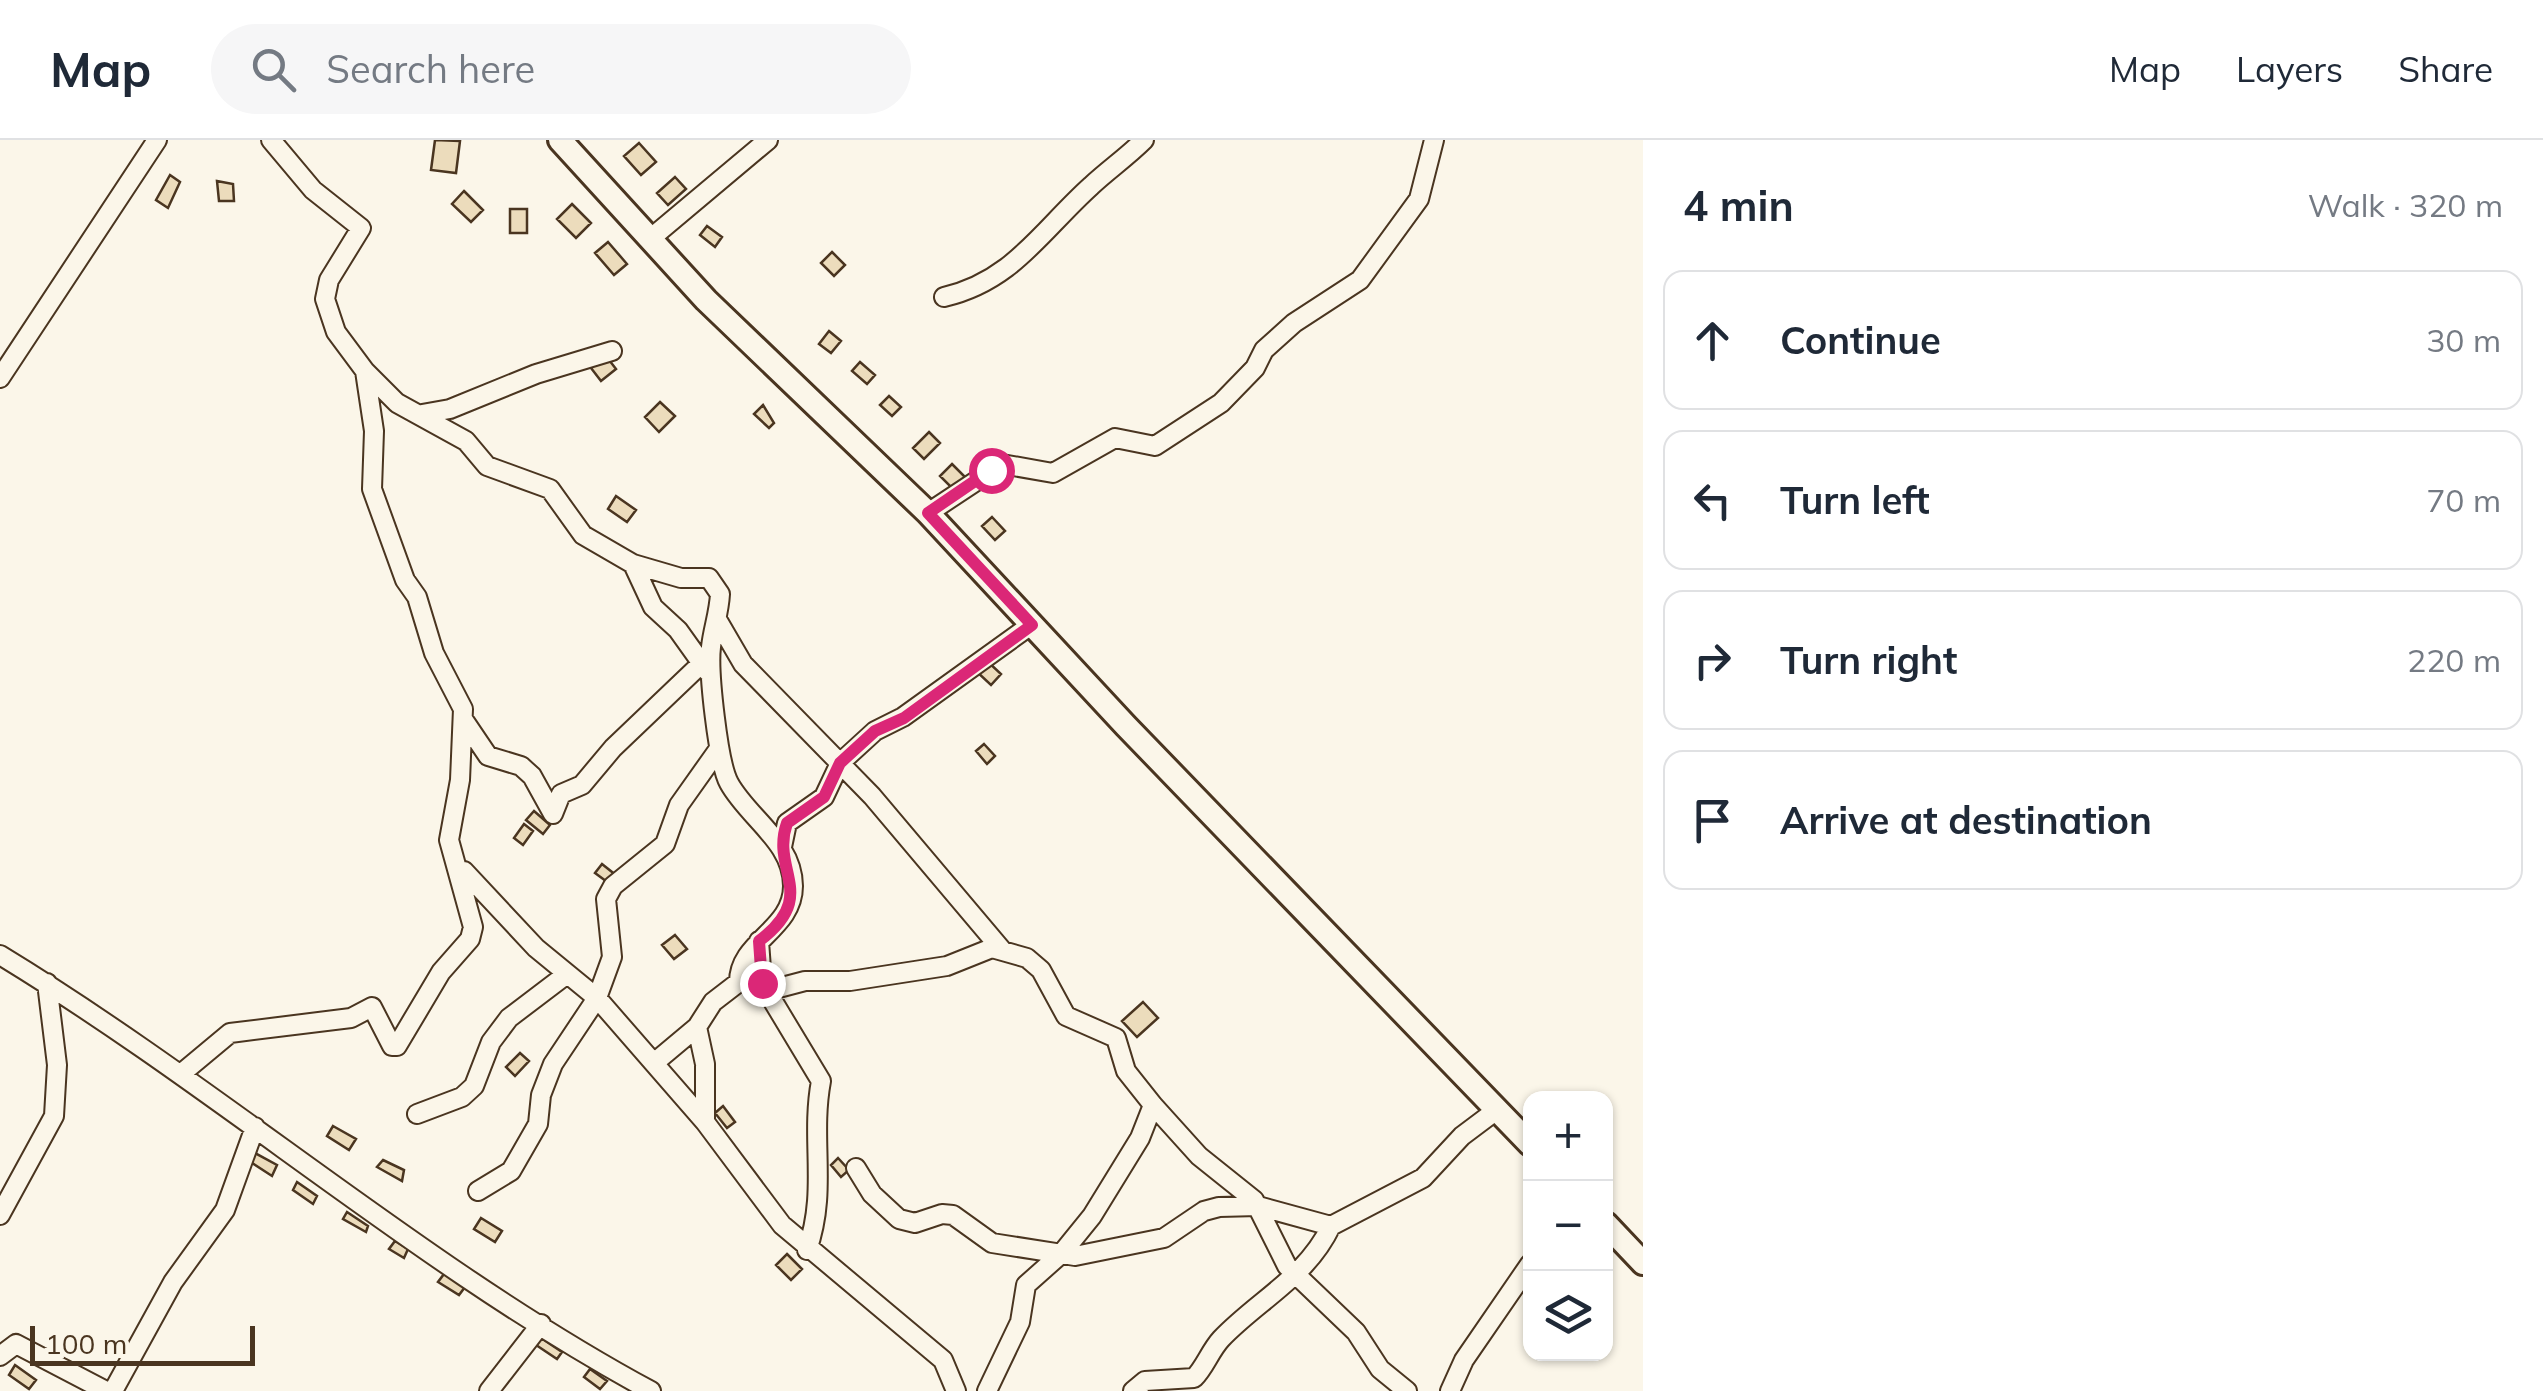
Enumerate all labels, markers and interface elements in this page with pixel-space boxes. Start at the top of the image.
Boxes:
search box [211,24,911,114]
text: Map [50,39,151,99]
icon: search [246,42,301,97]
text: Search here [326,45,535,93]
text: Map [2109,47,2181,91]
text: Layers [2236,47,2343,91]
text: Share [2398,47,2493,91]
text: 4 min [1683,179,1794,232]
text: Walk · 320 m [2308,185,2503,225]
icon: ahead [1685,313,1740,368]
text: Continue [1780,316,1941,364]
text: 30 m [2426,320,2501,360]
route start [969,448,1015,494]
icon: left [1685,473,1740,528]
text: Turn left [1780,476,1930,524]
text: 70 m [2426,480,2501,520]
icon: right [1685,633,1740,688]
text: Turn right [1780,636,1957,684]
text: 220 m [2407,640,2501,680]
icon: arrive [1685,793,1740,848]
text: Arrive at destination [1780,796,2152,844]
route end [740,961,786,1007]
map controls [1523,1091,1613,1361]
button: + [1523,1091,1613,1181]
button: − [1523,1181,1613,1271]
button: layers [1523,1271,1613,1361]
scale bar [30,1321,255,1366]
text: 100 m [45,1326,127,1361]

